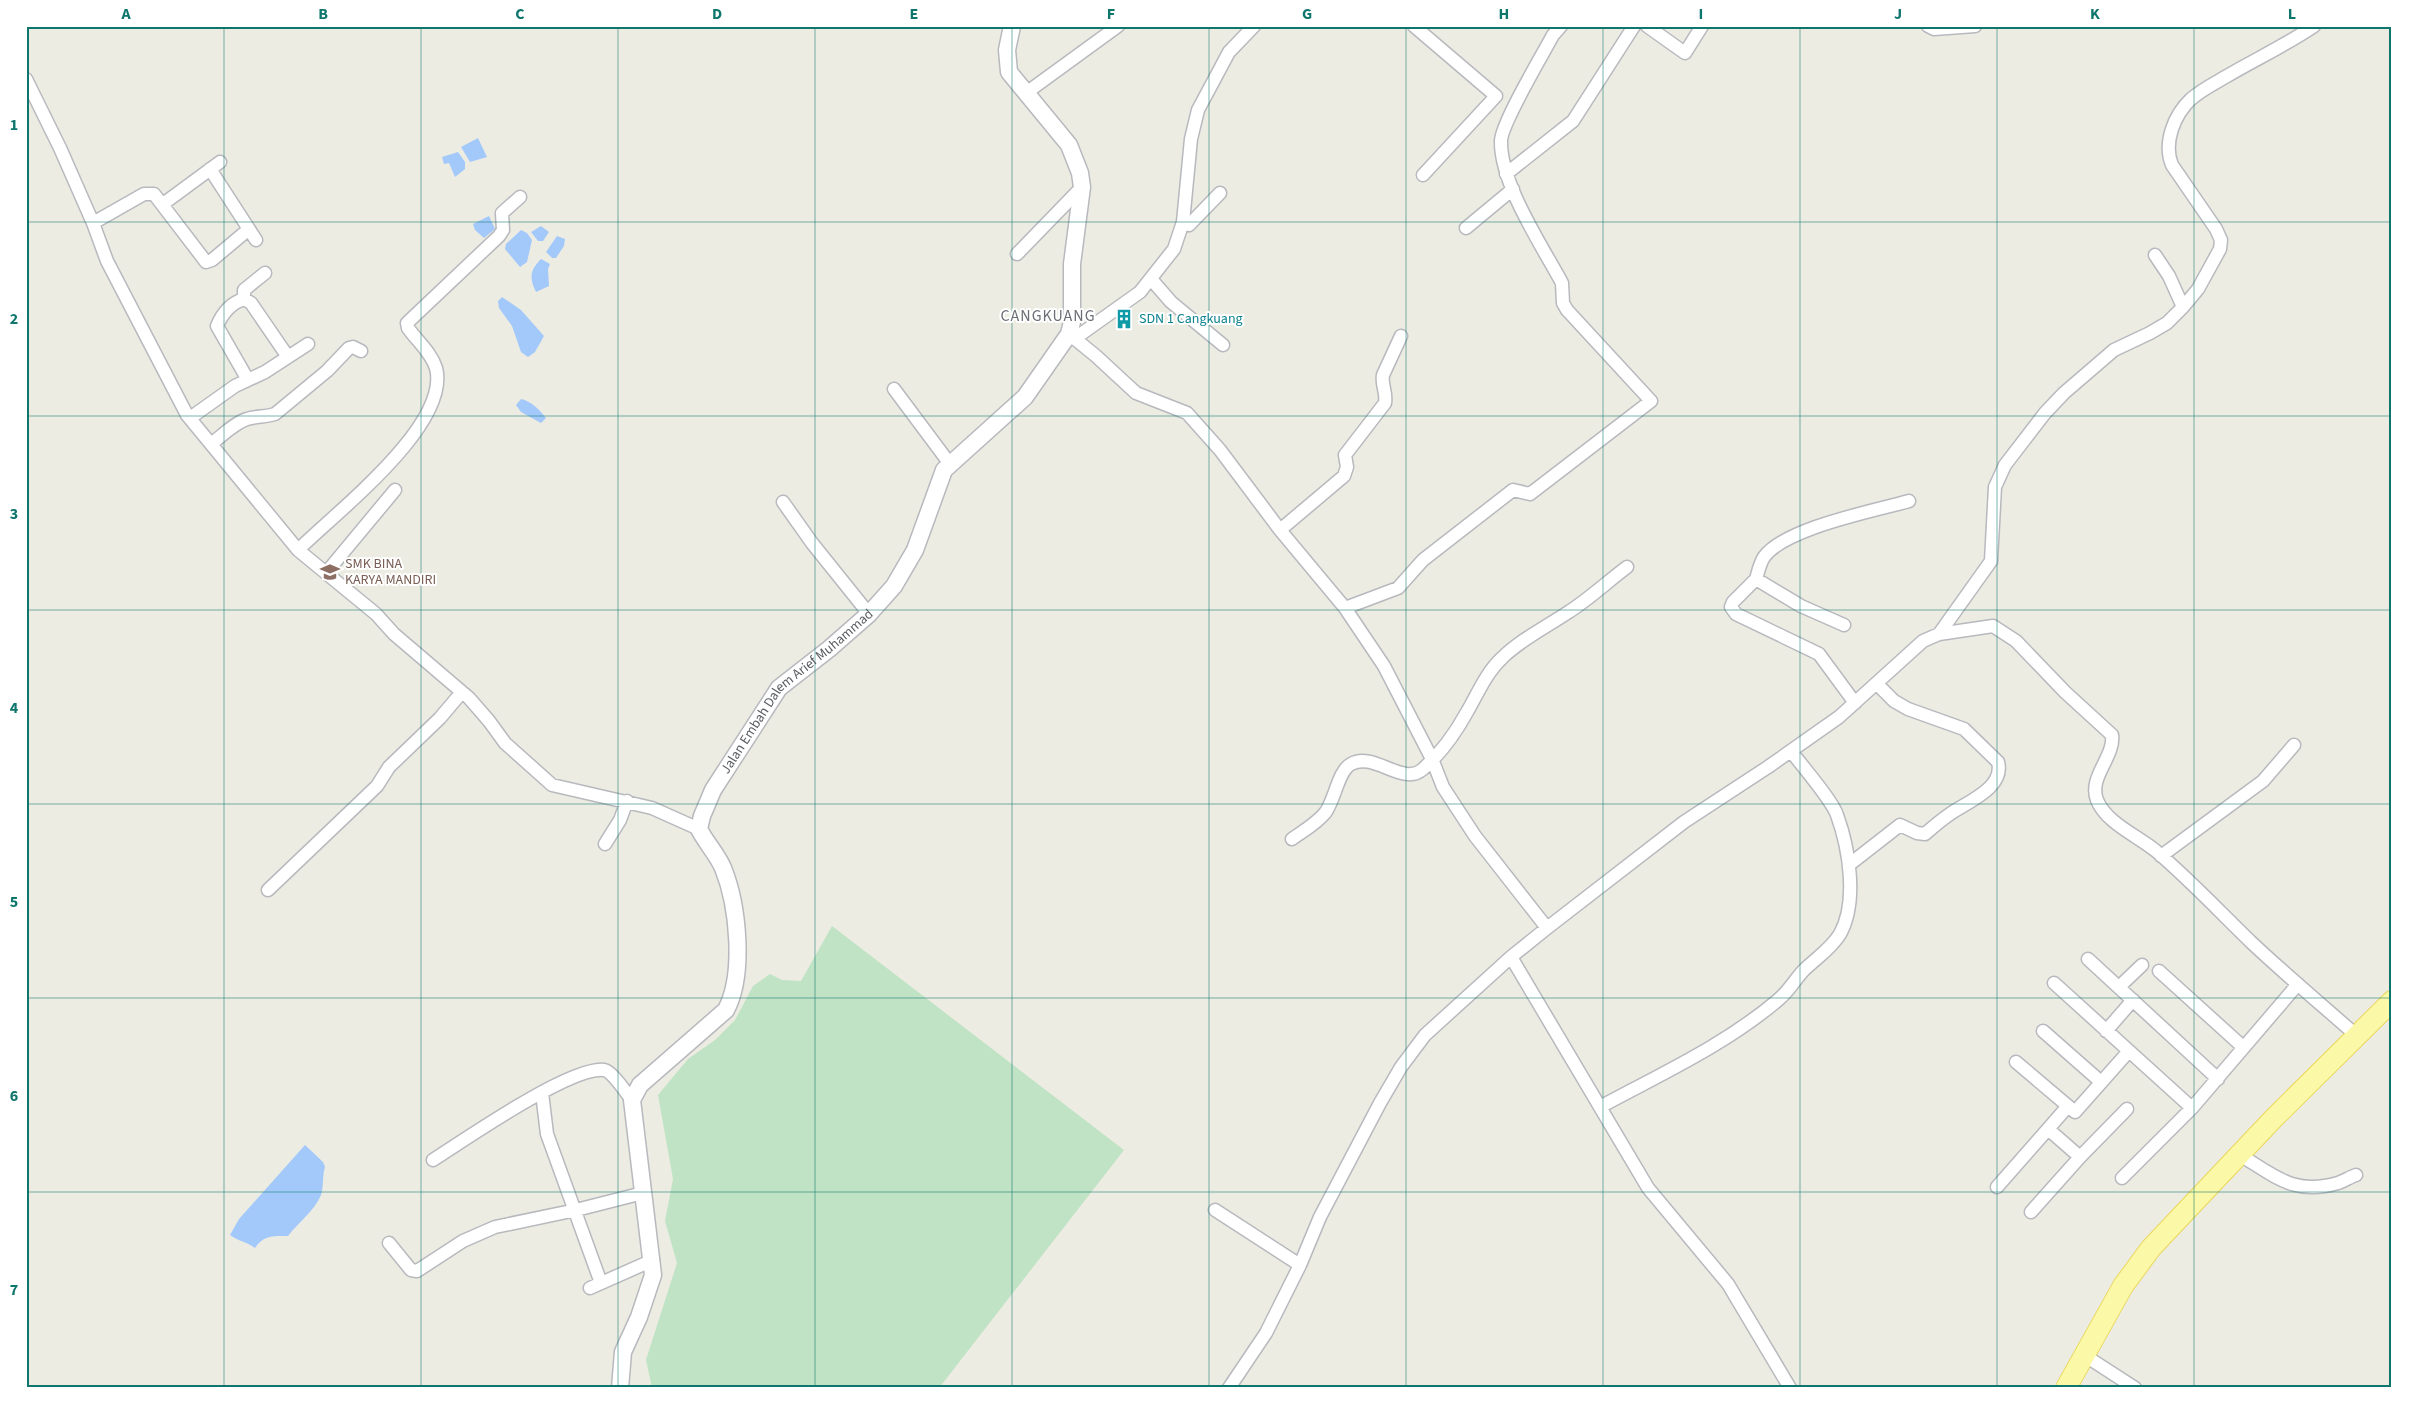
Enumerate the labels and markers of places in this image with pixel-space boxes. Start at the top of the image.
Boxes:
building icon: SDN 1 Cangkuang [1113,308,1135,330]
place label: SDN 1 Cangkuang [1139,309,1243,329]
place label: SMK BINA KARYA MANDIRI [345,554,436,590]
school or university icon: SMK BINA KARYA MANDIRI [319,561,341,583]

